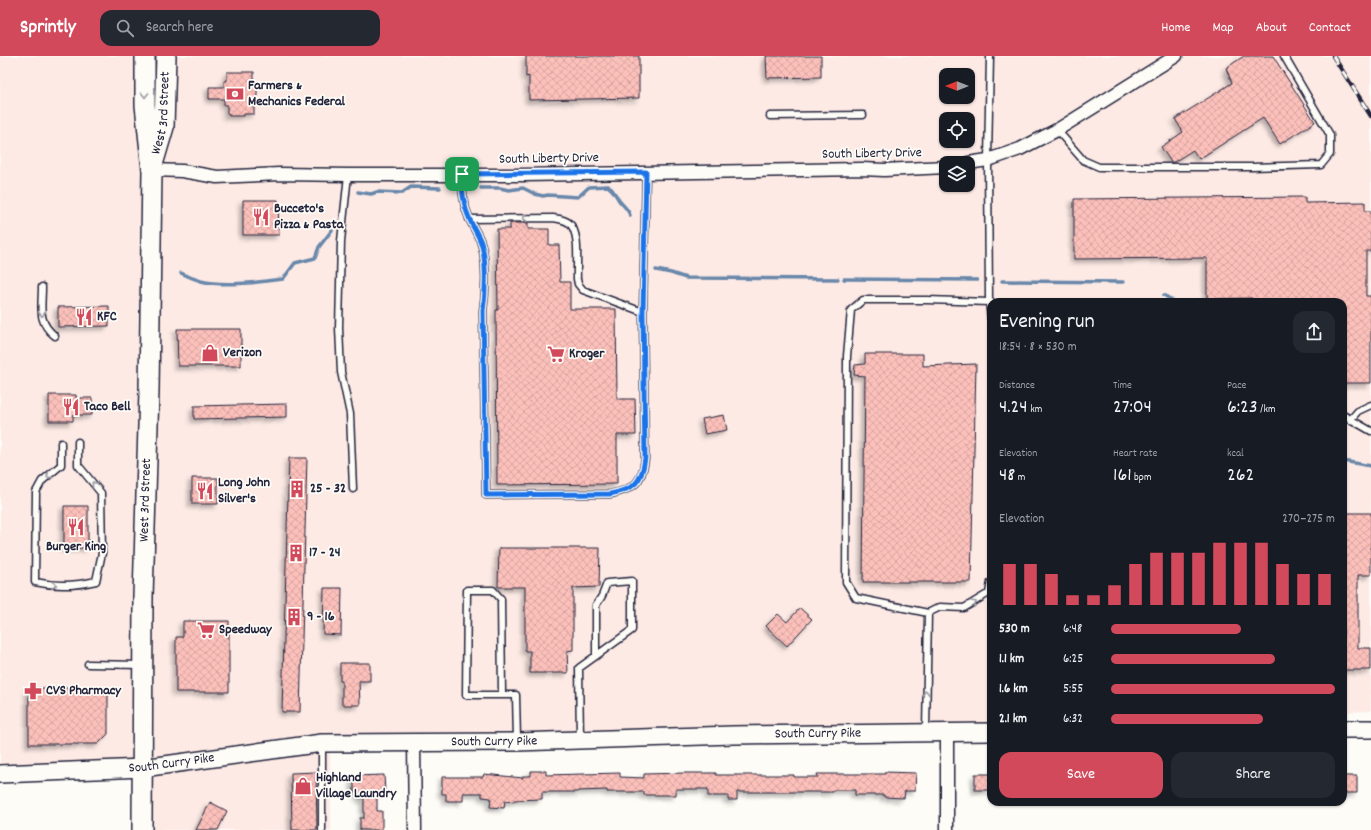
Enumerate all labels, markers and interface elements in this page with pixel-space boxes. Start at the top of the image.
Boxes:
search box [100,10,380,46]
text: Sprintly [20,15,76,42]
icon: search [114,17,136,39]
text: Search here [146,17,213,39]
text: Home [1161,18,1190,38]
text: Map [1212,18,1234,38]
text: About [1256,18,1287,38]
text: Contact [1309,18,1351,38]
north arrow [939,68,975,104]
map controls [939,68,975,192]
street label: West 3rd Street [146,71,176,157]
place label: Farmers & Mechanics Federal [248,76,346,112]
bank icon: Farmers & Mechanics Federal [225,84,245,104]
one-way arrow [141,92,149,98]
button: locate [939,112,975,148]
street label: South Liberty Drive [822,143,922,165]
street label: South Liberty Drive [499,148,599,170]
button: layers [939,156,975,192]
pin [445,157,479,191]
icon: arrive [451,163,473,185]
place label: Bucceto's Pizza & Pasta [274,199,345,235]
restaurant icon: Bucceto's Pizza & Pasta [251,207,271,227]
one-way arrow [522,214,528,222]
restaurant icon: KFC [74,307,94,327]
place label: KFC [97,307,117,327]
text: Evening run [999,307,1095,338]
one-way arrow [38,311,46,317]
button: share [1293,311,1335,353]
text: 18:54 · 8 × 530 m [999,338,1077,357]
shop icon: Verizon [200,343,220,363]
place label: Verizon [223,343,262,363]
supermarket icon: Kroger [546,344,566,364]
place label: Kroger [569,344,605,364]
text: Distance [999,378,1035,394]
text: Time [1113,378,1132,394]
text: Pace [1227,378,1246,394]
text: 4.24 [999,394,1028,422]
text: 27:04 [1113,394,1152,422]
text: 6:23 [1227,394,1258,422]
restaurant icon: Taco Bell [61,397,81,417]
place label: Taco Bell [84,397,131,417]
text: km [1028,402,1042,418]
text: /km [1258,402,1275,418]
text: Elevation [999,446,1037,462]
text: Heart rate [1113,446,1157,462]
text: kcal [1227,446,1244,462]
street label: West 3rd Street [135,458,157,542]
text: 48 [999,462,1015,490]
text: 161 [1113,462,1132,490]
text: 262 [1227,462,1254,490]
text: m [1015,470,1025,486]
text: bpm [1132,470,1151,486]
one-way arrow [46,471,53,478]
place label: Long John Silver's [218,473,270,509]
building icon: 25 - 32 [287,479,307,499]
place label: 25 - 32 [310,479,346,499]
one-way arrow [91,481,98,488]
restaurant icon: Long John Silver's [195,481,215,501]
text: Elevation [999,510,1044,529]
text: 270–275 m [1282,510,1335,529]
restaurant icon: Burger King [66,517,86,537]
place label: Burger King [46,537,106,557]
building icon: 17 - 24 [286,543,306,563]
place label: 17 - 24 [309,543,341,563]
one-way arrow [51,581,57,589]
one-way arrow [970,600,977,607]
building icon: 9 - 16 [284,607,304,627]
place label: 9 - 16 [307,607,335,627]
supermarket icon: Speedway [196,620,216,640]
place label: Speedway [219,620,273,640]
text: 530 m [999,620,1030,639]
text: 6:48 [1063,620,1082,639]
text: 1.1 km [999,650,1024,669]
text: 6:25 [1063,650,1083,669]
text: 1.6 km [999,680,1028,699]
text: 5:55 [1063,680,1083,699]
pharmacy icon: CVS Pharmacy [23,681,43,701]
place label: CVS Pharmacy [46,681,122,701]
one-way arrow [922,690,930,696]
text: 2.1 km [999,710,1027,729]
text: 6:32 [1063,710,1083,729]
street label: South Curry Pike [775,724,861,745]
street label: South Curry Pike [451,731,538,752]
street label: South Curry Pike [128,748,216,779]
button: Save [999,752,1163,798]
button: Share [1171,752,1335,798]
place label: Highland Village Laundry [316,768,398,804]
shop icon: Highland Village Laundry [293,776,313,796]

